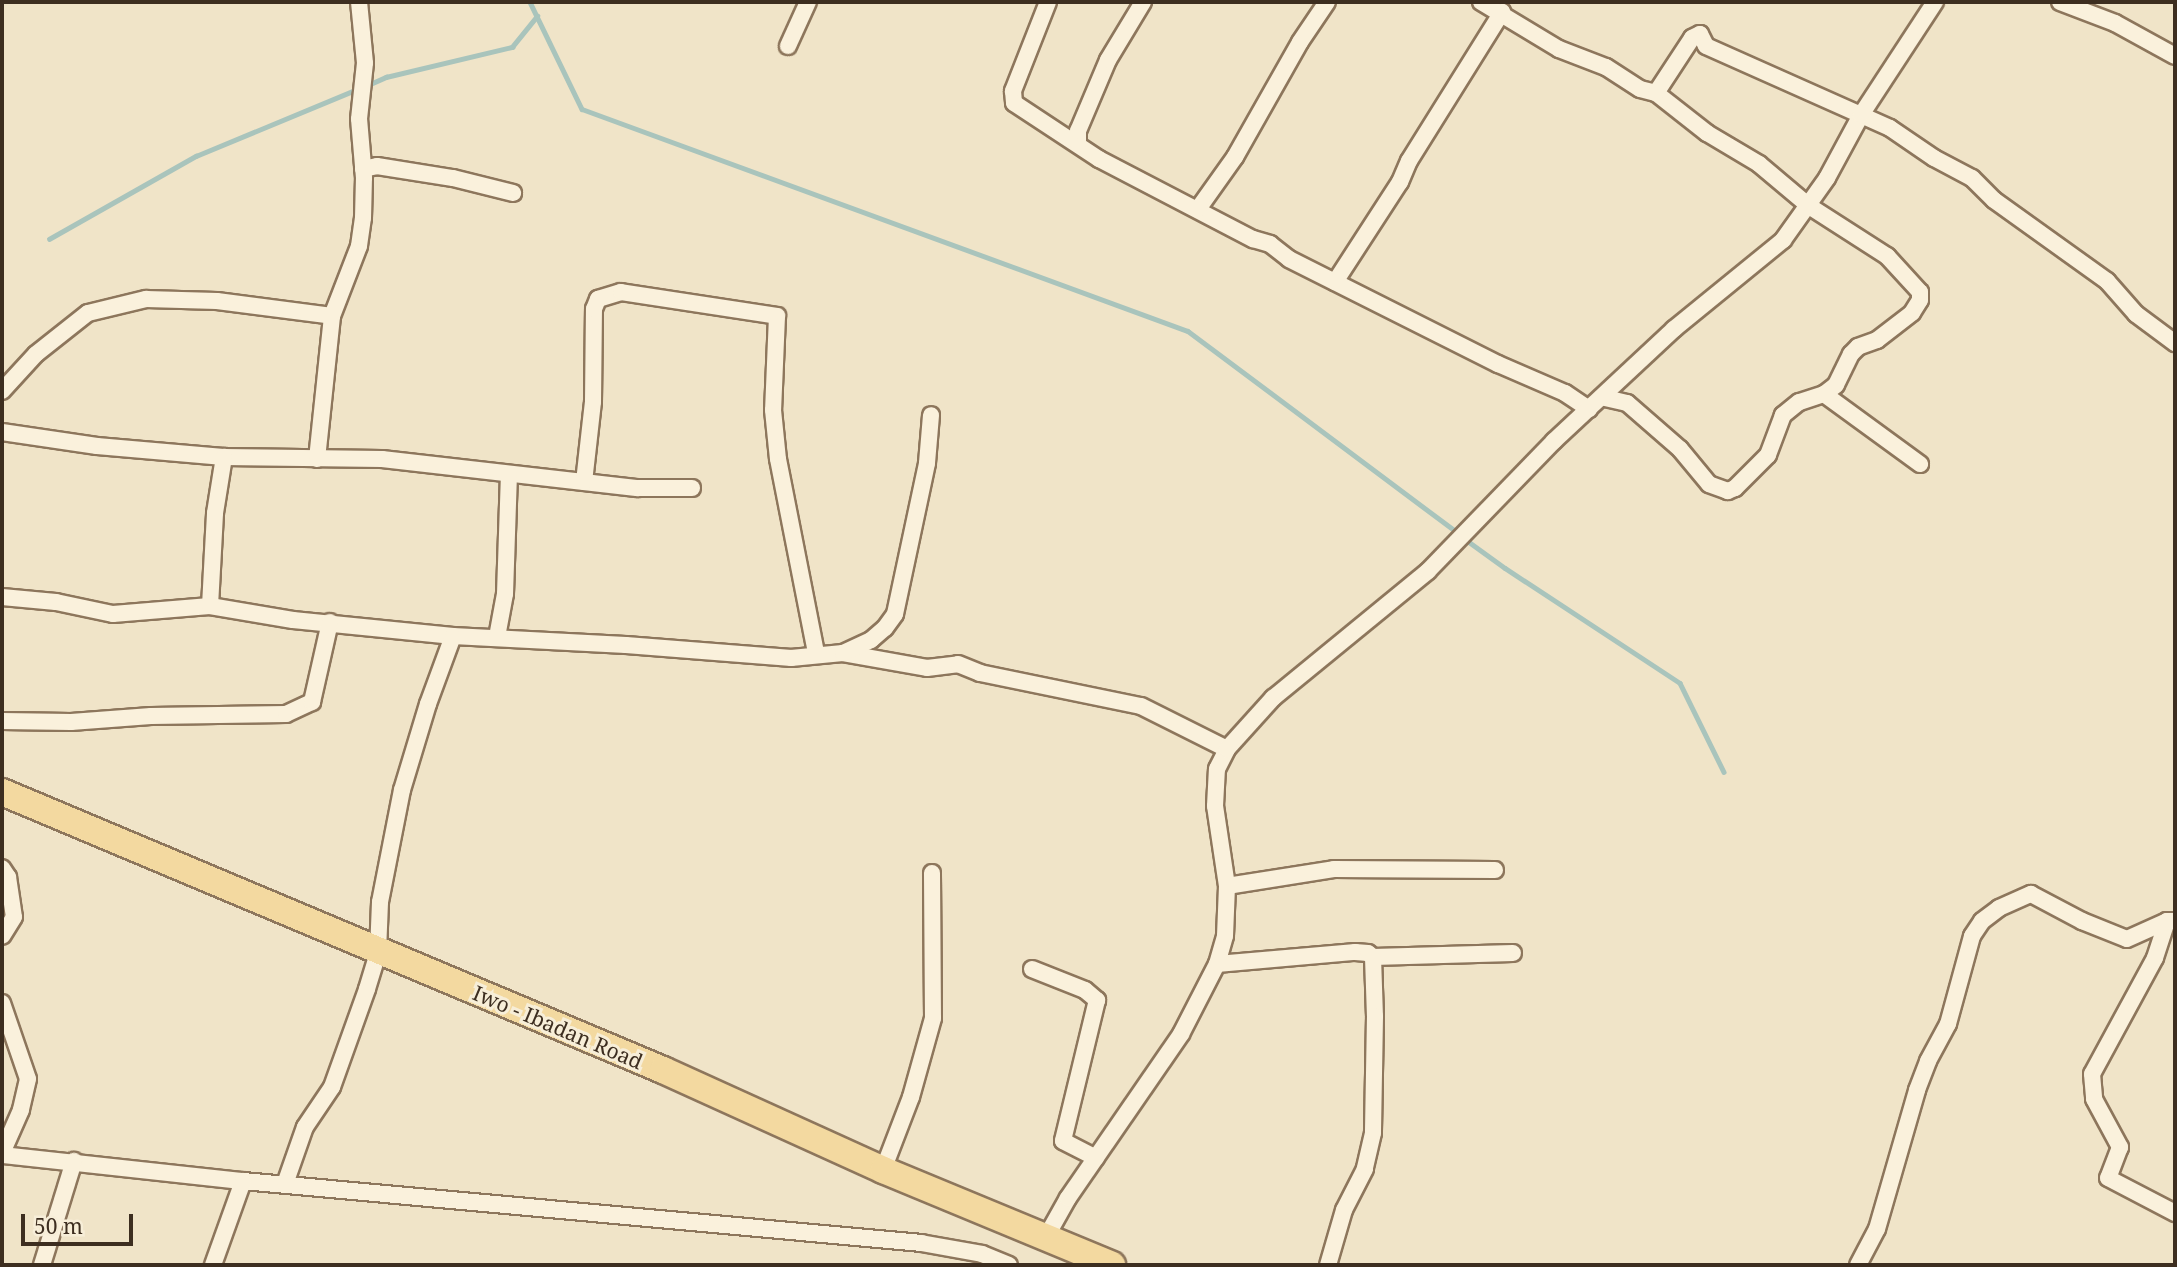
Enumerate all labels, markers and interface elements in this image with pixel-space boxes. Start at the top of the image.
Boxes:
street label: Iwo - Ibadan Road [469,980,647,1074]
scale bar [24,1200,136,1244]
text: 50 m [34,1212,83,1240]

